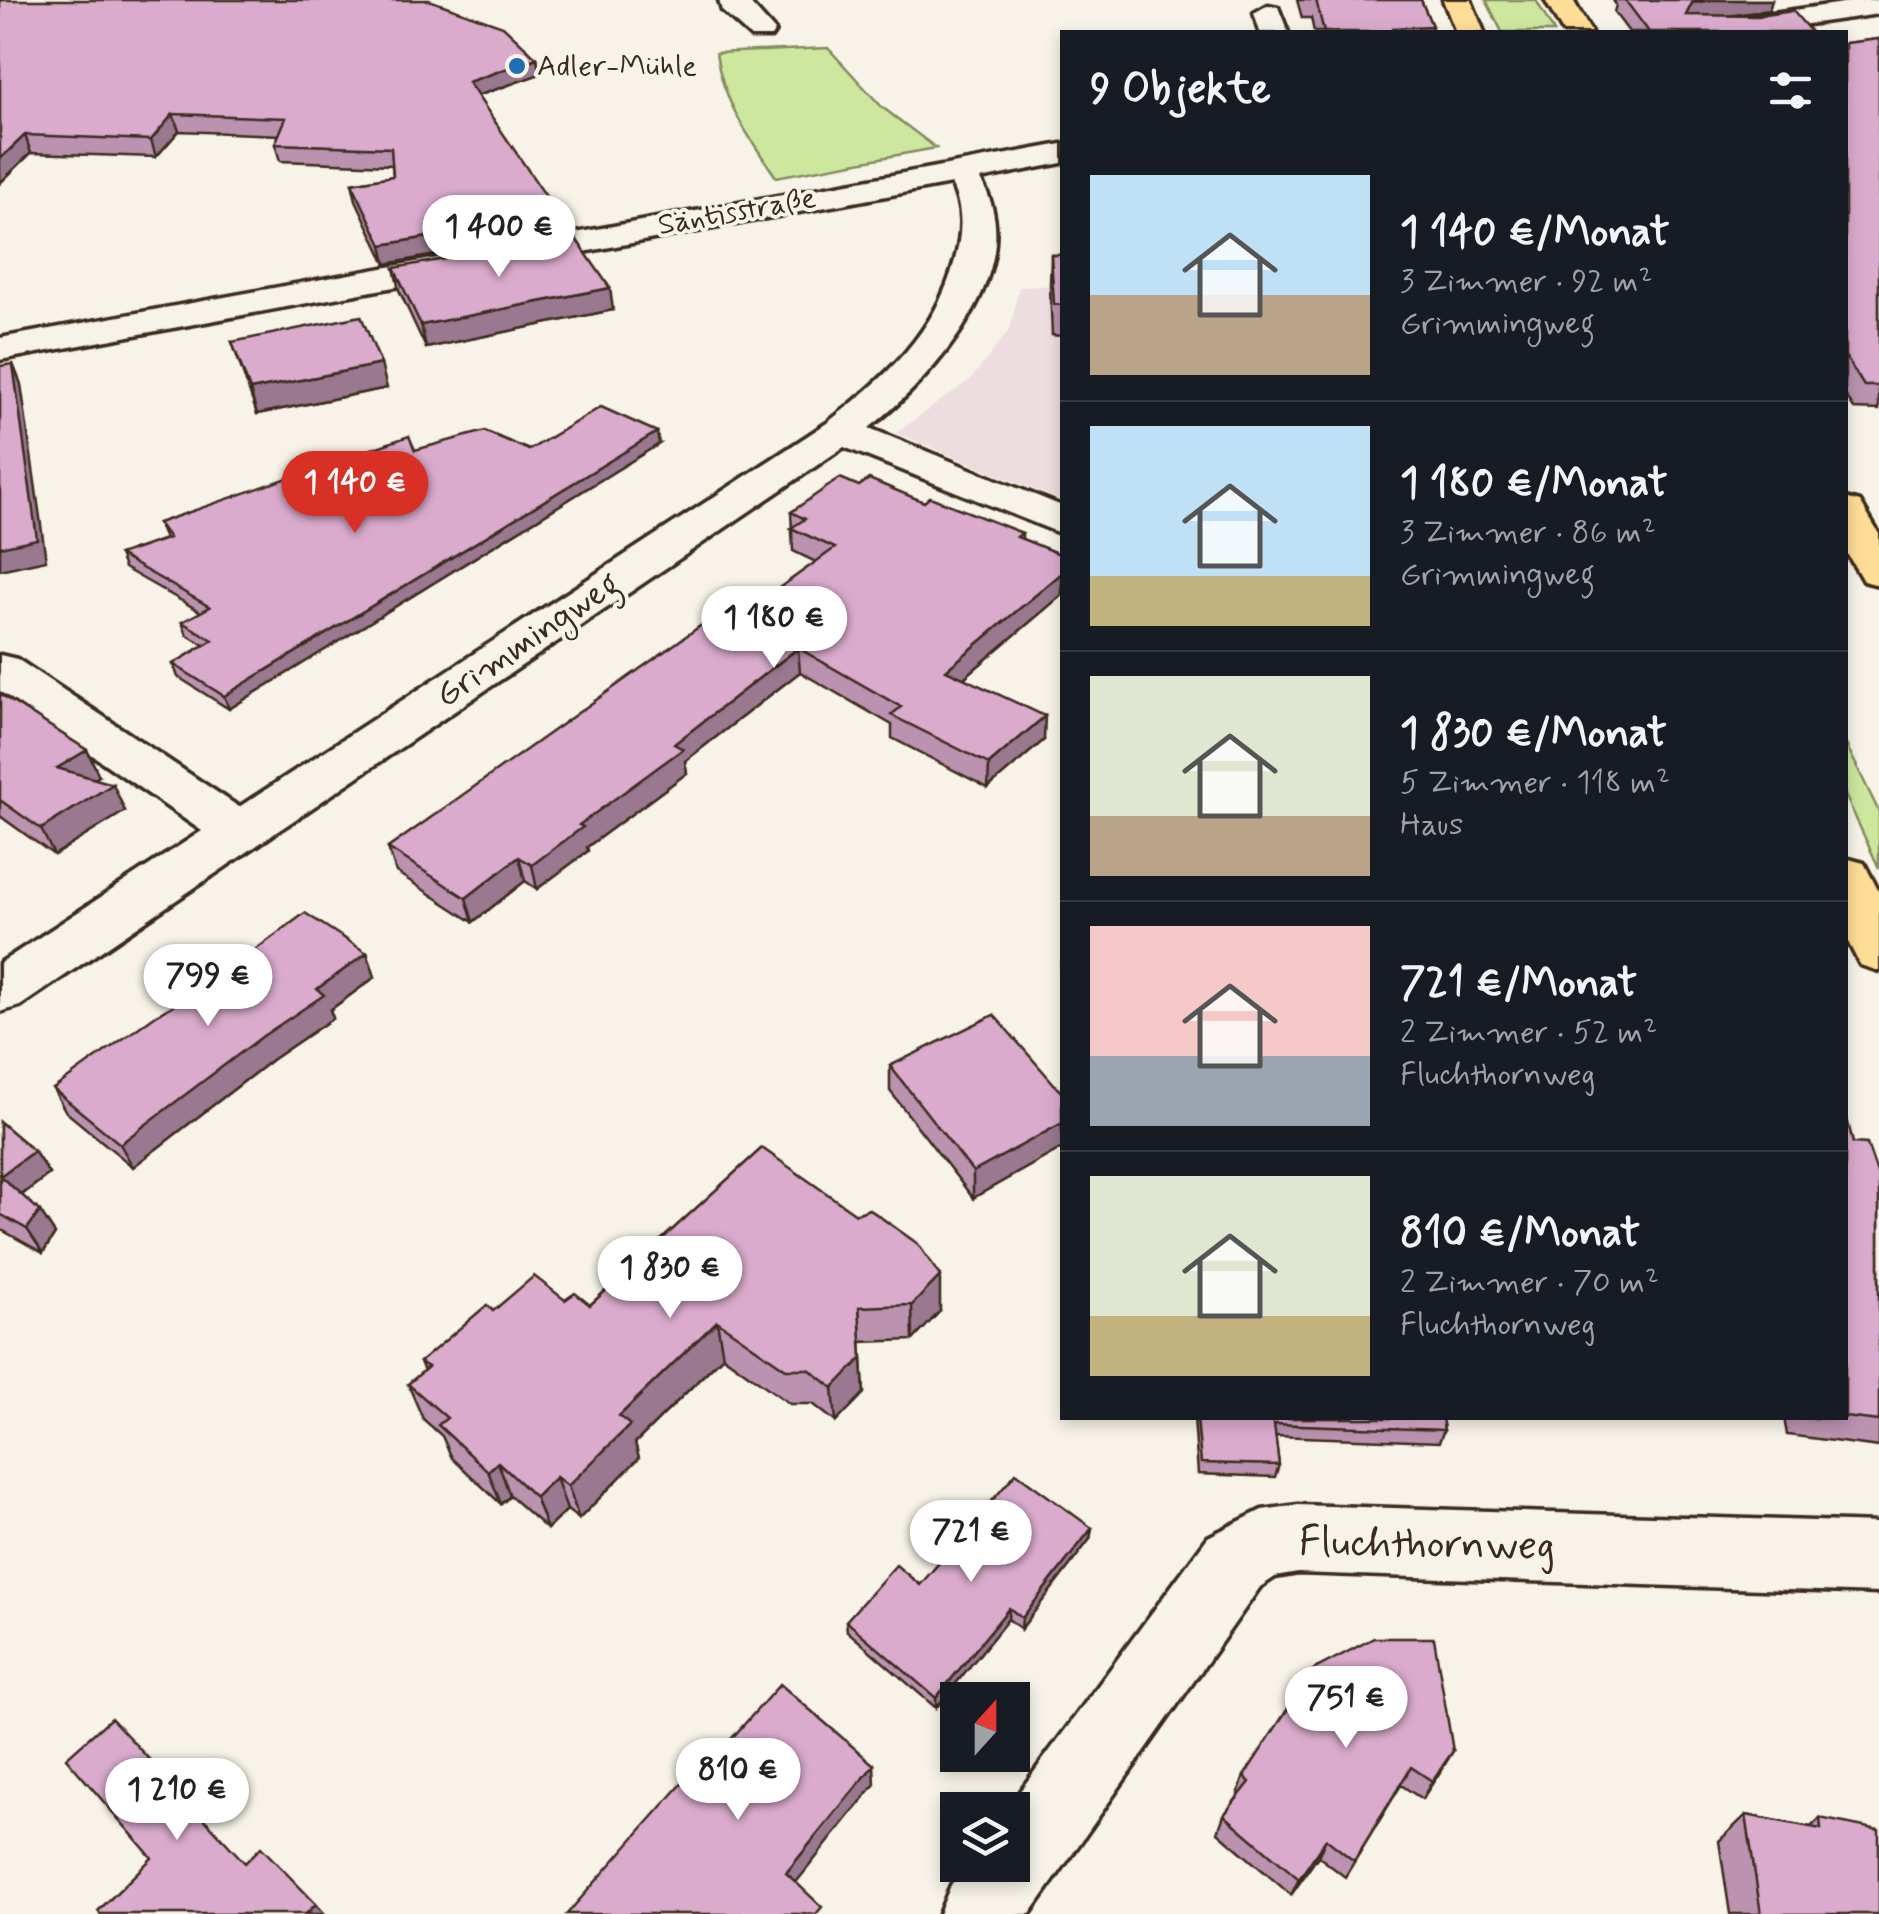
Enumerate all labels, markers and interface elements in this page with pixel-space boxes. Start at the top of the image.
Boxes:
place label: Adler-Mühle [537,47,697,86]
marker: Adler-Mühle [506,55,528,77]
text: 9 Objekte [1090,63,1271,118]
icon: filters [1763,63,1818,118]
street label: Säntisstraße [655,179,819,245]
pin: 1 400 € [407,195,591,280]
text: 1 400 € [444,206,554,248]
text: 1 140 €/Monat [1400,206,1670,261]
icon: home [1170,215,1290,335]
text: 3 Zimmer · 92 m² [1400,261,1652,303]
text: Grimmingweg [1400,303,1595,345]
pin: 1 140 € [263,451,447,536]
text: 1 180 €/Monat [1400,457,1667,512]
text: 1 140 € [303,462,407,504]
icon: home [1170,466,1290,586]
text: 3 Zimmer · 86 m² [1400,512,1656,554]
text: Grimmingweg [1400,554,1595,596]
street label: Grimmingweg [427,561,632,722]
pin: 1 180 € [682,586,866,671]
text: 1 180 € [723,597,825,639]
text: 1 830 €/Monat [1400,707,1667,762]
icon: home [1170,716,1290,836]
text: 5 Zimmer · 118 m² [1400,762,1670,804]
text: Haus [1400,804,1463,846]
pin: 799 € [138,944,278,1029]
text: 799 € [166,955,251,997]
text: 721 €/Monat [1400,957,1637,1012]
icon: home [1170,966,1290,1086]
text: 2 Zimmer · 52 m² [1400,1012,1657,1054]
text: Fluchthornweg [1400,1054,1596,1096]
text: 810 €/Monat [1400,1207,1640,1262]
icon: home [1170,1216,1290,1336]
pin: 1 830 € [578,1236,762,1321]
text: 1 830 € [619,1247,721,1289]
text: 2 Zimmer · 70 m² [1400,1262,1659,1304]
text: Fluchthornweg [1400,1304,1596,1346]
pin: 721 € [901,1500,1041,1585]
text: 721 € [932,1511,1010,1553]
street label: Fluchthornweg [1298,1515,1556,1575]
pin: 751 € [1276,1666,1416,1751]
text: 751 € [1307,1677,1385,1719]
north arrow [940,1682,1030,1772]
map controls [940,1682,1030,1882]
pin: 810 € [668,1738,808,1823]
text: 810 € [698,1749,778,1791]
pin: 1 210 € [85,1758,269,1843]
text: 1 210 € [127,1769,227,1811]
button: layers [940,1792,1030,1882]

